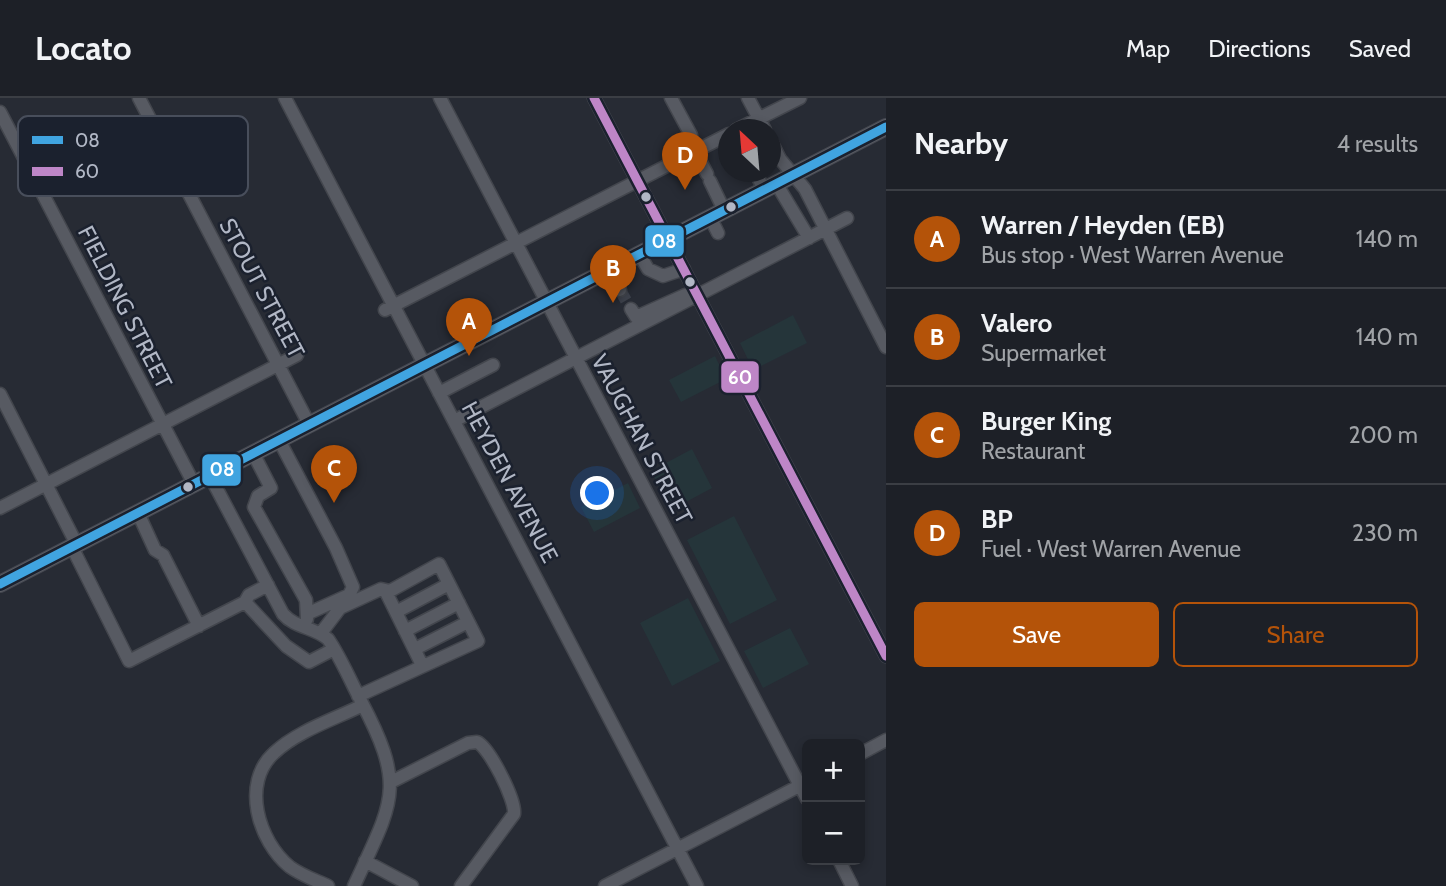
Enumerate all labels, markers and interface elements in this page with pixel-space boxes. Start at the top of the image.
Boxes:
text: Locato [35,28,131,68]
text: Map [1126,34,1170,63]
text: Directions [1208,34,1311,63]
text: Saved [1349,34,1411,63]
legend [18,116,248,196]
north arrow [718,119,781,182]
text: Nearby [914,125,1008,162]
text: 08 [75,129,100,152]
text: 4 results [1337,130,1418,158]
pin: D [662,132,708,190]
text: 60 [75,160,99,183]
unlabelled marker [639,190,653,204]
unlabelled marker [724,200,738,214]
text: Warren / Heyden (EB) [981,209,1225,241]
street label: STOUT STREET [213,213,311,363]
street label: FIELDING STREET [72,221,178,393]
line badge: 08 [644,224,685,258]
text: A [930,225,944,253]
text: 140 m [1356,225,1418,253]
text: 08 [652,230,676,253]
text: Bus stop · West Warren Avenue [981,241,1284,269]
pin: B [590,245,636,303]
unlabelled marker [683,275,697,289]
pin: A [446,298,492,356]
text: Valero [981,307,1052,339]
text: B [930,323,944,351]
text: 140 m [1356,323,1418,351]
text: Supermarket [981,339,1106,367]
street label: VAUGHAN STREET [586,349,698,529]
line badge: 60 [720,360,760,394]
text: 60 [728,366,752,389]
street label: HEYDEN AVENUE [456,397,564,567]
text: Burger King [981,405,1111,437]
text: C [930,421,944,449]
text: 200 m [1348,421,1418,449]
text: Restaurant [981,437,1085,465]
pin: C [311,445,357,503]
line badge: 08 [201,453,242,487]
text: 08 [210,458,234,481]
your location [580,476,614,510]
unlabelled marker [181,480,195,494]
text: BP [981,503,1013,535]
text: D [929,519,945,547]
text: 230 m [1352,519,1418,547]
text: Fuel · West Warren Avenue [981,535,1241,563]
button: Save [914,602,1159,667]
button: Share [1173,602,1418,667]
map controls [802,739,865,865]
button: + [802,739,865,802]
button: − [802,802,865,865]

